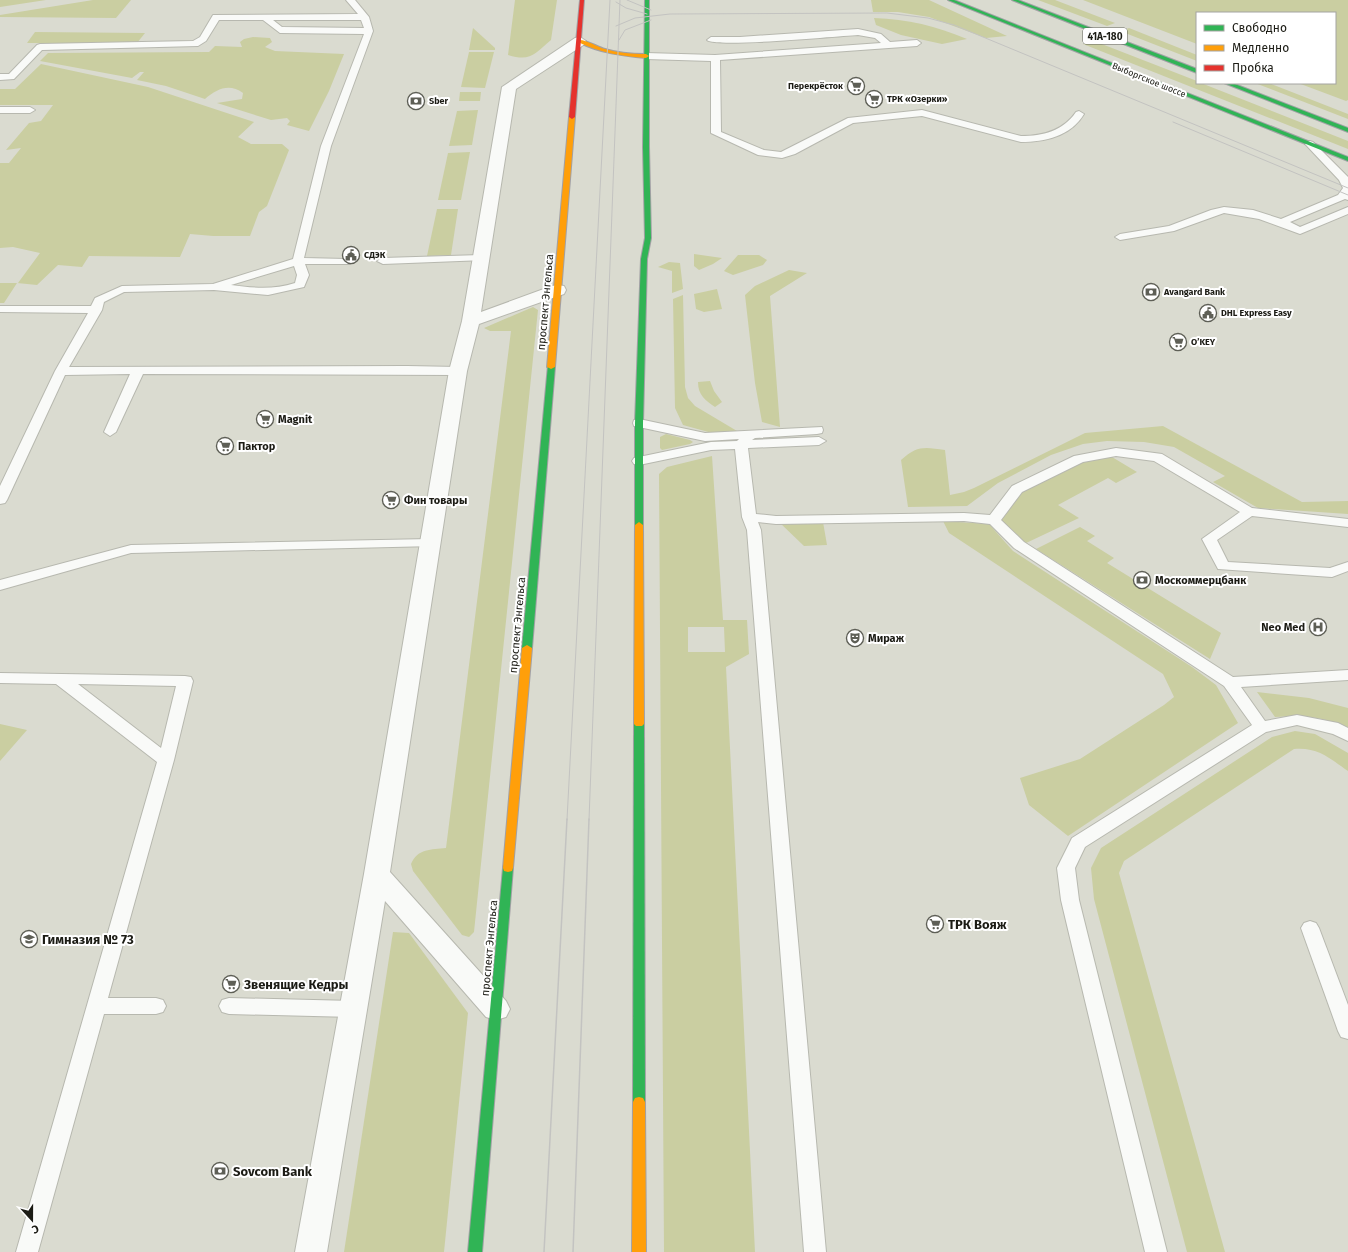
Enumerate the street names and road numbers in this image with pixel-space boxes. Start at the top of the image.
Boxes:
road number: 41А-180 [1083,28,1127,44]
street label: Выборгское шоссе [1111,61,1187,99]
street label: проспект Энгельса [535,253,556,351]
street label: проспект Энгельса [507,576,528,674]
street label: проспект Энгельса [479,899,500,997]

